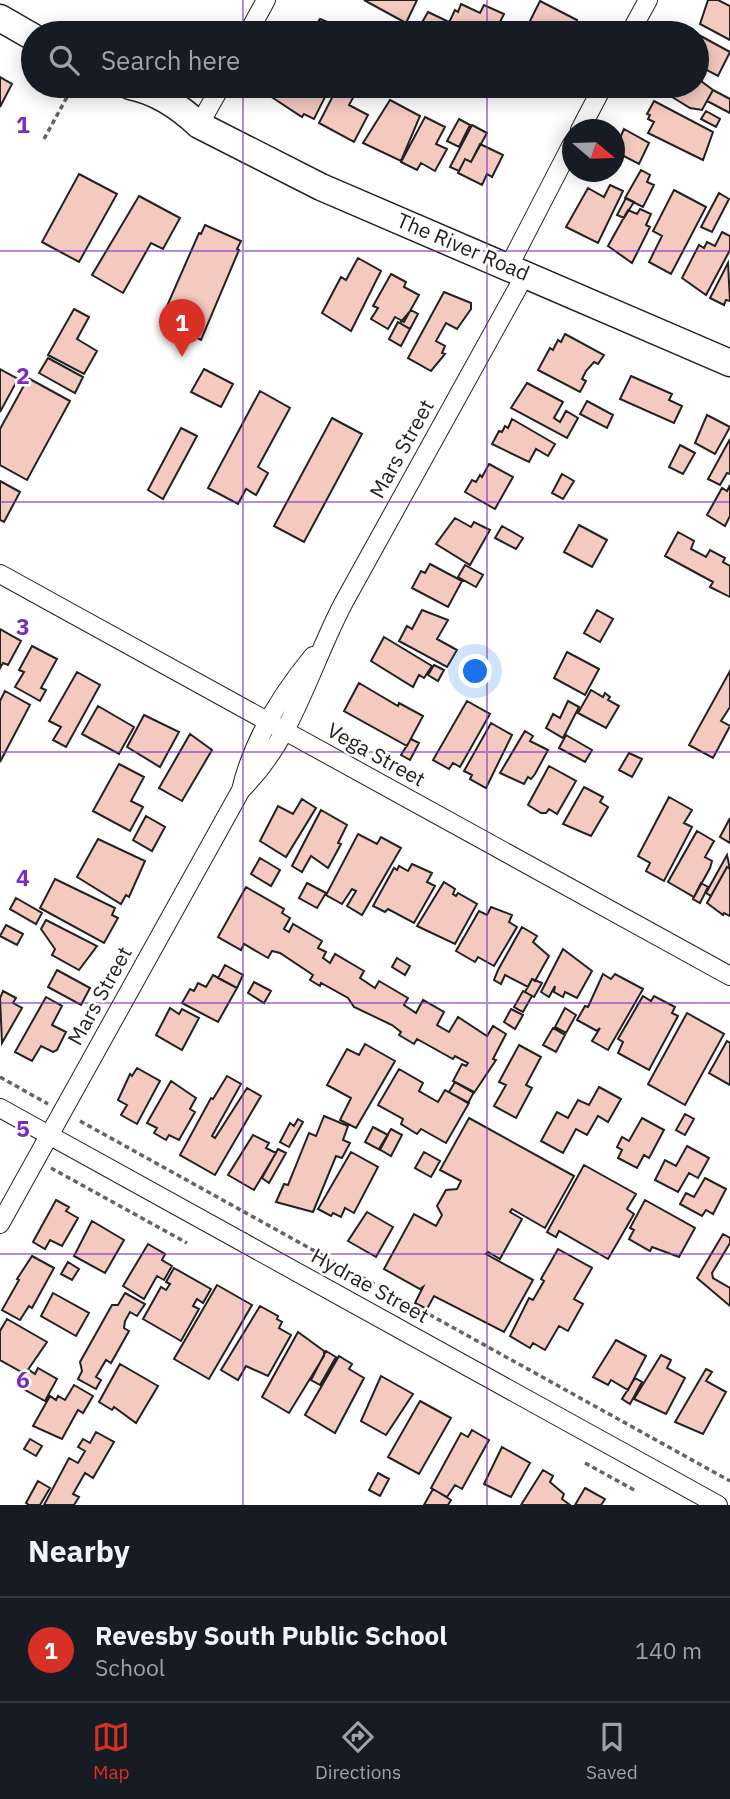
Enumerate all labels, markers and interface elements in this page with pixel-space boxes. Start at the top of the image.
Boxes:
search box [21,21,709,98]
icon: search [45,41,83,79]
text: Search here [101,43,240,77]
text: 1 [16,109,30,139]
north arrow [562,119,625,182]
street label: The River Road [393,205,534,287]
pin: 1 [159,299,205,357]
text: 2 [16,360,30,390]
street label: Mars Street [363,394,440,503]
text: 3 [16,611,30,641]
your location [458,654,492,688]
street label: Vega Street [322,716,431,793]
text: 4 [16,862,30,892]
street label: Mars Street [61,941,138,1050]
text: 5 [16,1113,30,1143]
street label: Hydrae Street [307,1241,434,1329]
text: 6 [16,1364,30,1394]
text: Nearby [28,1531,130,1570]
text: Revesby South Public School [95,1618,447,1652]
text: 1 [44,1635,58,1665]
text: 140 m [635,1635,702,1665]
text: School [95,1652,165,1682]
tab: Map [92,1718,130,1784]
tab: Directions [315,1718,401,1784]
tab: Saved [586,1718,638,1784]

